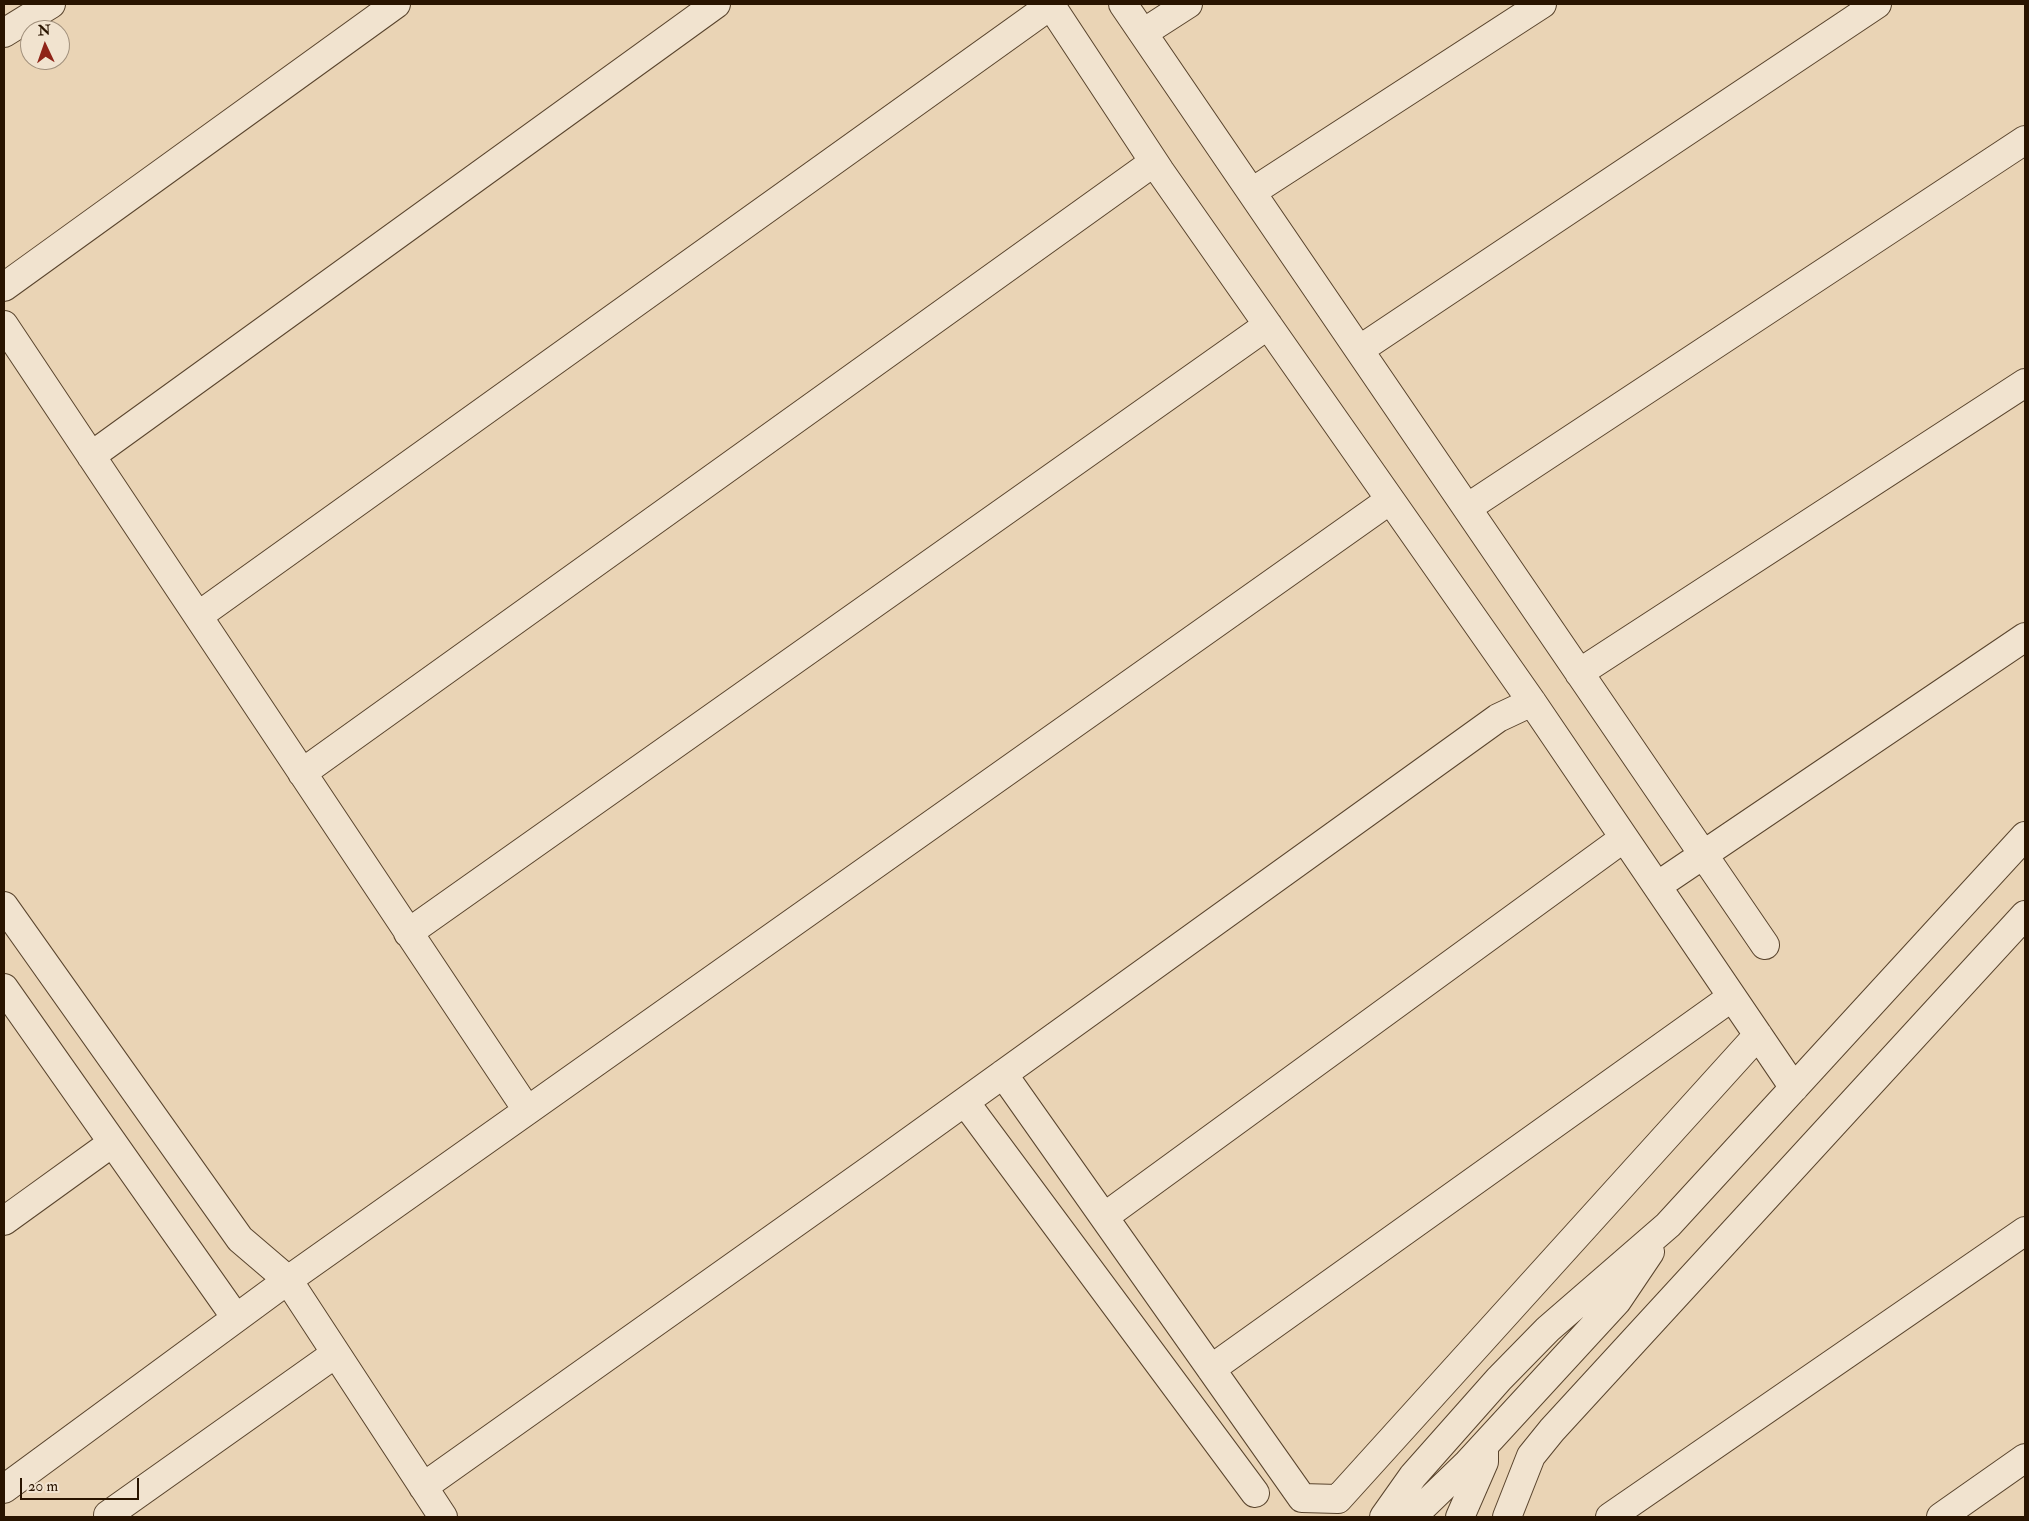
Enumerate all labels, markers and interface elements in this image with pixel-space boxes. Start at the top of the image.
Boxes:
north arrow [20,20,70,70]
text: N [38,22,51,39]
scale bar [22,1468,141,1500]
text: 20 m [28,1477,58,1496]

